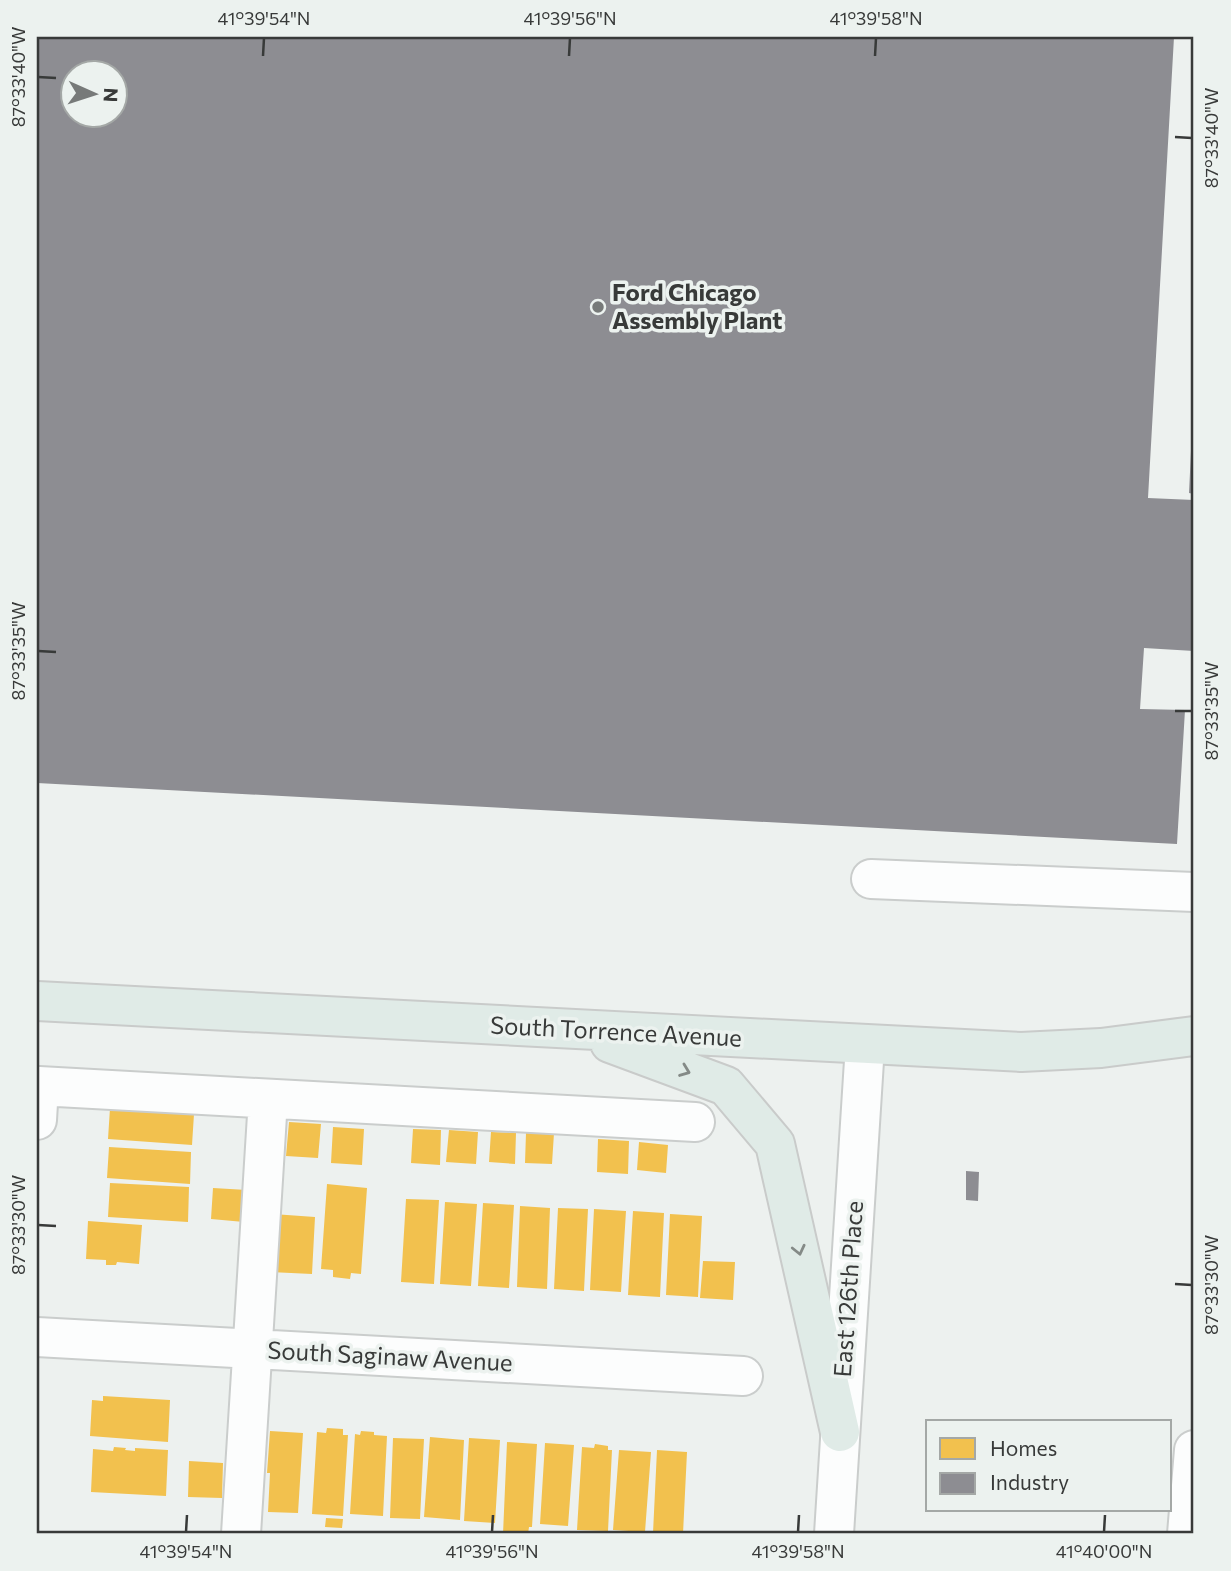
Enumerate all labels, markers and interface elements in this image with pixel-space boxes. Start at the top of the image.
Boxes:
text: 41°39'54"N [218,7,310,29]
text: 41°39'56"N [524,7,616,29]
text: 41°39'58"N [830,7,922,29]
text: 87°33'40"W [7,27,29,127]
north arrow [60,60,130,130]
text: N [100,87,123,103]
text: 87°33'40"W [1200,88,1222,188]
place label: Ford Chicago Assembly Plant [612,277,782,334]
marker: Ford Chicago Assembly Plant [590,299,606,315]
text: 87°33'35"W [7,602,29,700]
text: 87°33'35"W [1200,662,1222,760]
street label: South Torrence Avenue [489,1009,743,1052]
one-way arrow [679,1062,691,1076]
text: 87°33'30"W [7,1175,29,1275]
street label: East 126th Place [827,1200,868,1378]
text: 87°33'30"W [1200,1235,1222,1335]
one-way arrow [790,1244,805,1256]
street label: South Saginaw Avenue [267,1335,514,1376]
legend [926,1420,1172,1512]
text: Homes [990,1435,1057,1460]
text: Industry [990,1469,1069,1494]
text: 41°39'54"N [140,1540,232,1562]
text: 41°39'56"N [446,1540,538,1562]
text: 41°39'58"N [752,1540,844,1562]
text: 41°40'00"N [1056,1540,1152,1562]

